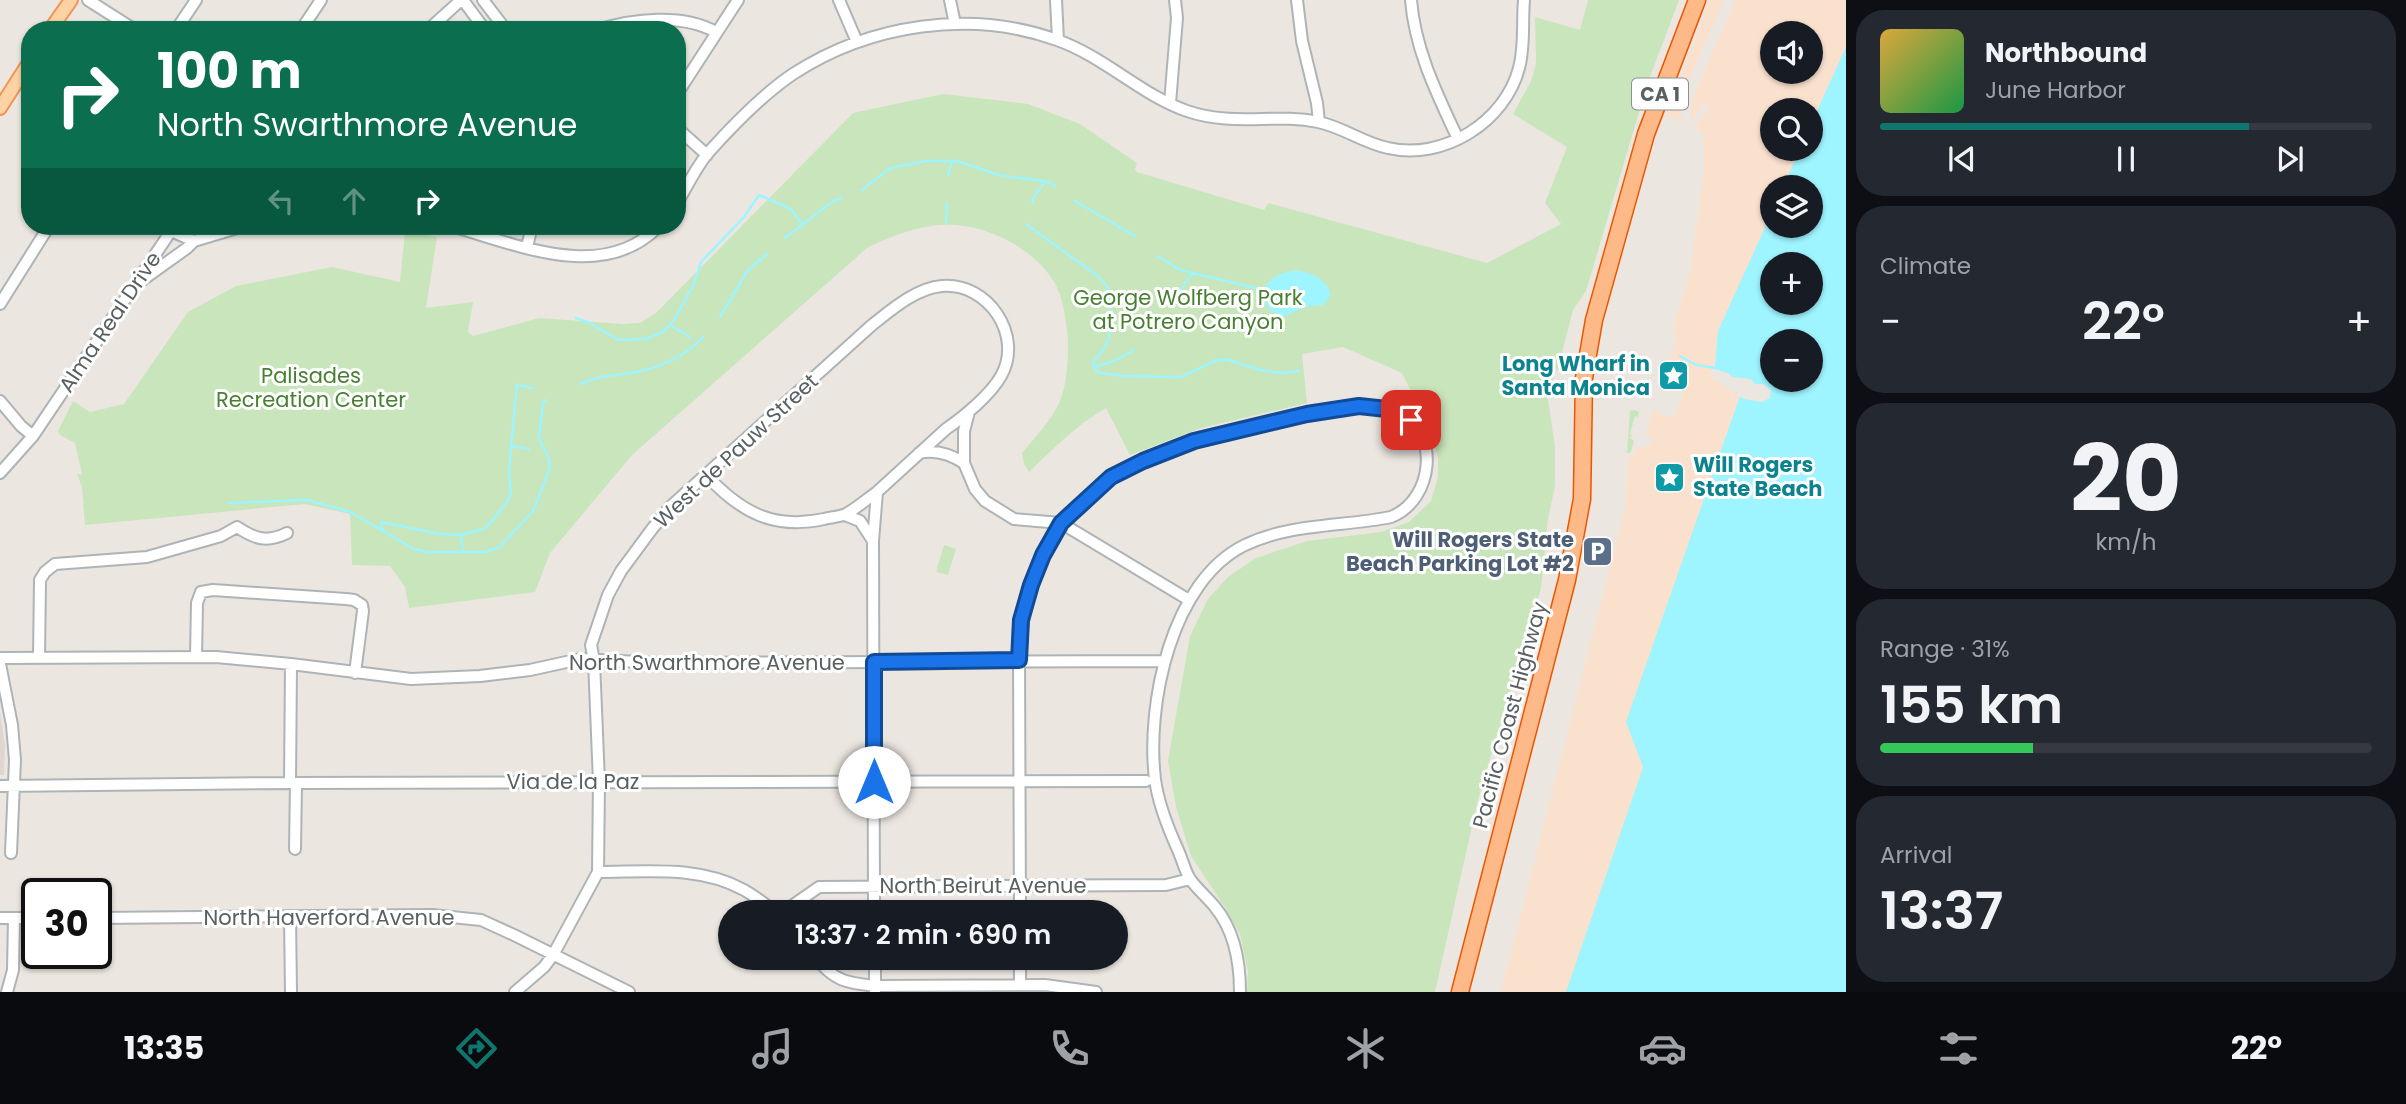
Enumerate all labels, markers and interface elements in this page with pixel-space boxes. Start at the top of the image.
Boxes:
map controls [1760,21,1823,392]
button: sound [1760,21,1823,84]
text: Northbound [1985,35,2147,71]
text: 100 m [157,37,302,105]
icon: right [42,49,133,140]
text: June Harbor [1985,74,2126,106]
road number: CA 1 [1632,78,1688,110]
button: search [1760,98,1823,161]
text: North Swarthmore Avenue [157,102,577,147]
icon: previous [1943,140,1981,178]
icon: pause [2107,140,2145,178]
icon: next [2271,140,2309,178]
button: layers [1760,175,1823,238]
icon: left [262,182,300,220]
icon: ahead [335,182,373,220]
icon: right [408,182,446,220]
street label: Alma Real Drive [52,246,168,398]
text: Climate [1880,250,1971,282]
button: + [1760,252,1823,315]
park label: George Wolfberg Park at Potrero Canyon [1073,283,1303,336]
text: 22° [2082,285,2165,358]
text: − [1880,295,1901,348]
text: + [2346,295,2372,348]
button: − [1760,329,1823,392]
place label: Long Wharf in Santa Monica [1501,349,1650,402]
place icon: Long Wharf in Santa Monica [1656,359,1690,393]
park label: Palisades Recreation Center [216,361,406,414]
street label: West de Pauw Street [647,367,824,534]
pin [1381,390,1441,450]
icon: arrive [1392,401,1430,439]
text: 20 [2070,415,2182,543]
place label: Will Rogers State Beach [1693,450,1823,503]
place icon: Will Rogers State Beach [1653,460,1687,494]
place label: Will Rogers State Beach Parking Lot #2 [1346,525,1574,578]
text: km/h [2095,526,2157,558]
parking icon: Will Rogers State Beach Parking Lot #2 [1580,535,1614,569]
street label: Pacific Coast Highway [1465,598,1554,831]
text: Range · 31% [1880,633,2010,665]
street label: North Swarthmore Avenue [569,648,845,677]
text: 155 km [1880,668,2063,741]
position arrow [837,745,911,819]
street label: Via de la Paz [507,767,639,796]
text: Arrival [1880,839,1952,871]
street label: North Beirut Avenue [879,871,1087,900]
text: 13:37 [1880,874,2003,947]
speed limit sign: 30 [21,878,112,969]
street label: North Haverford Avenue [204,903,454,932]
text: 13:37 · 2 min · 690 m [795,917,1051,953]
icon: directions [452,1024,501,1073]
icon: music [748,1024,797,1073]
icon: phone [1045,1024,1094,1073]
icon: climate [1341,1024,1390,1073]
icon: car [1638,1024,1687,1073]
icon: filters [1934,1024,1983,1073]
text: 13:35 [124,1025,204,1070]
text: 22° [2231,1025,2282,1070]

